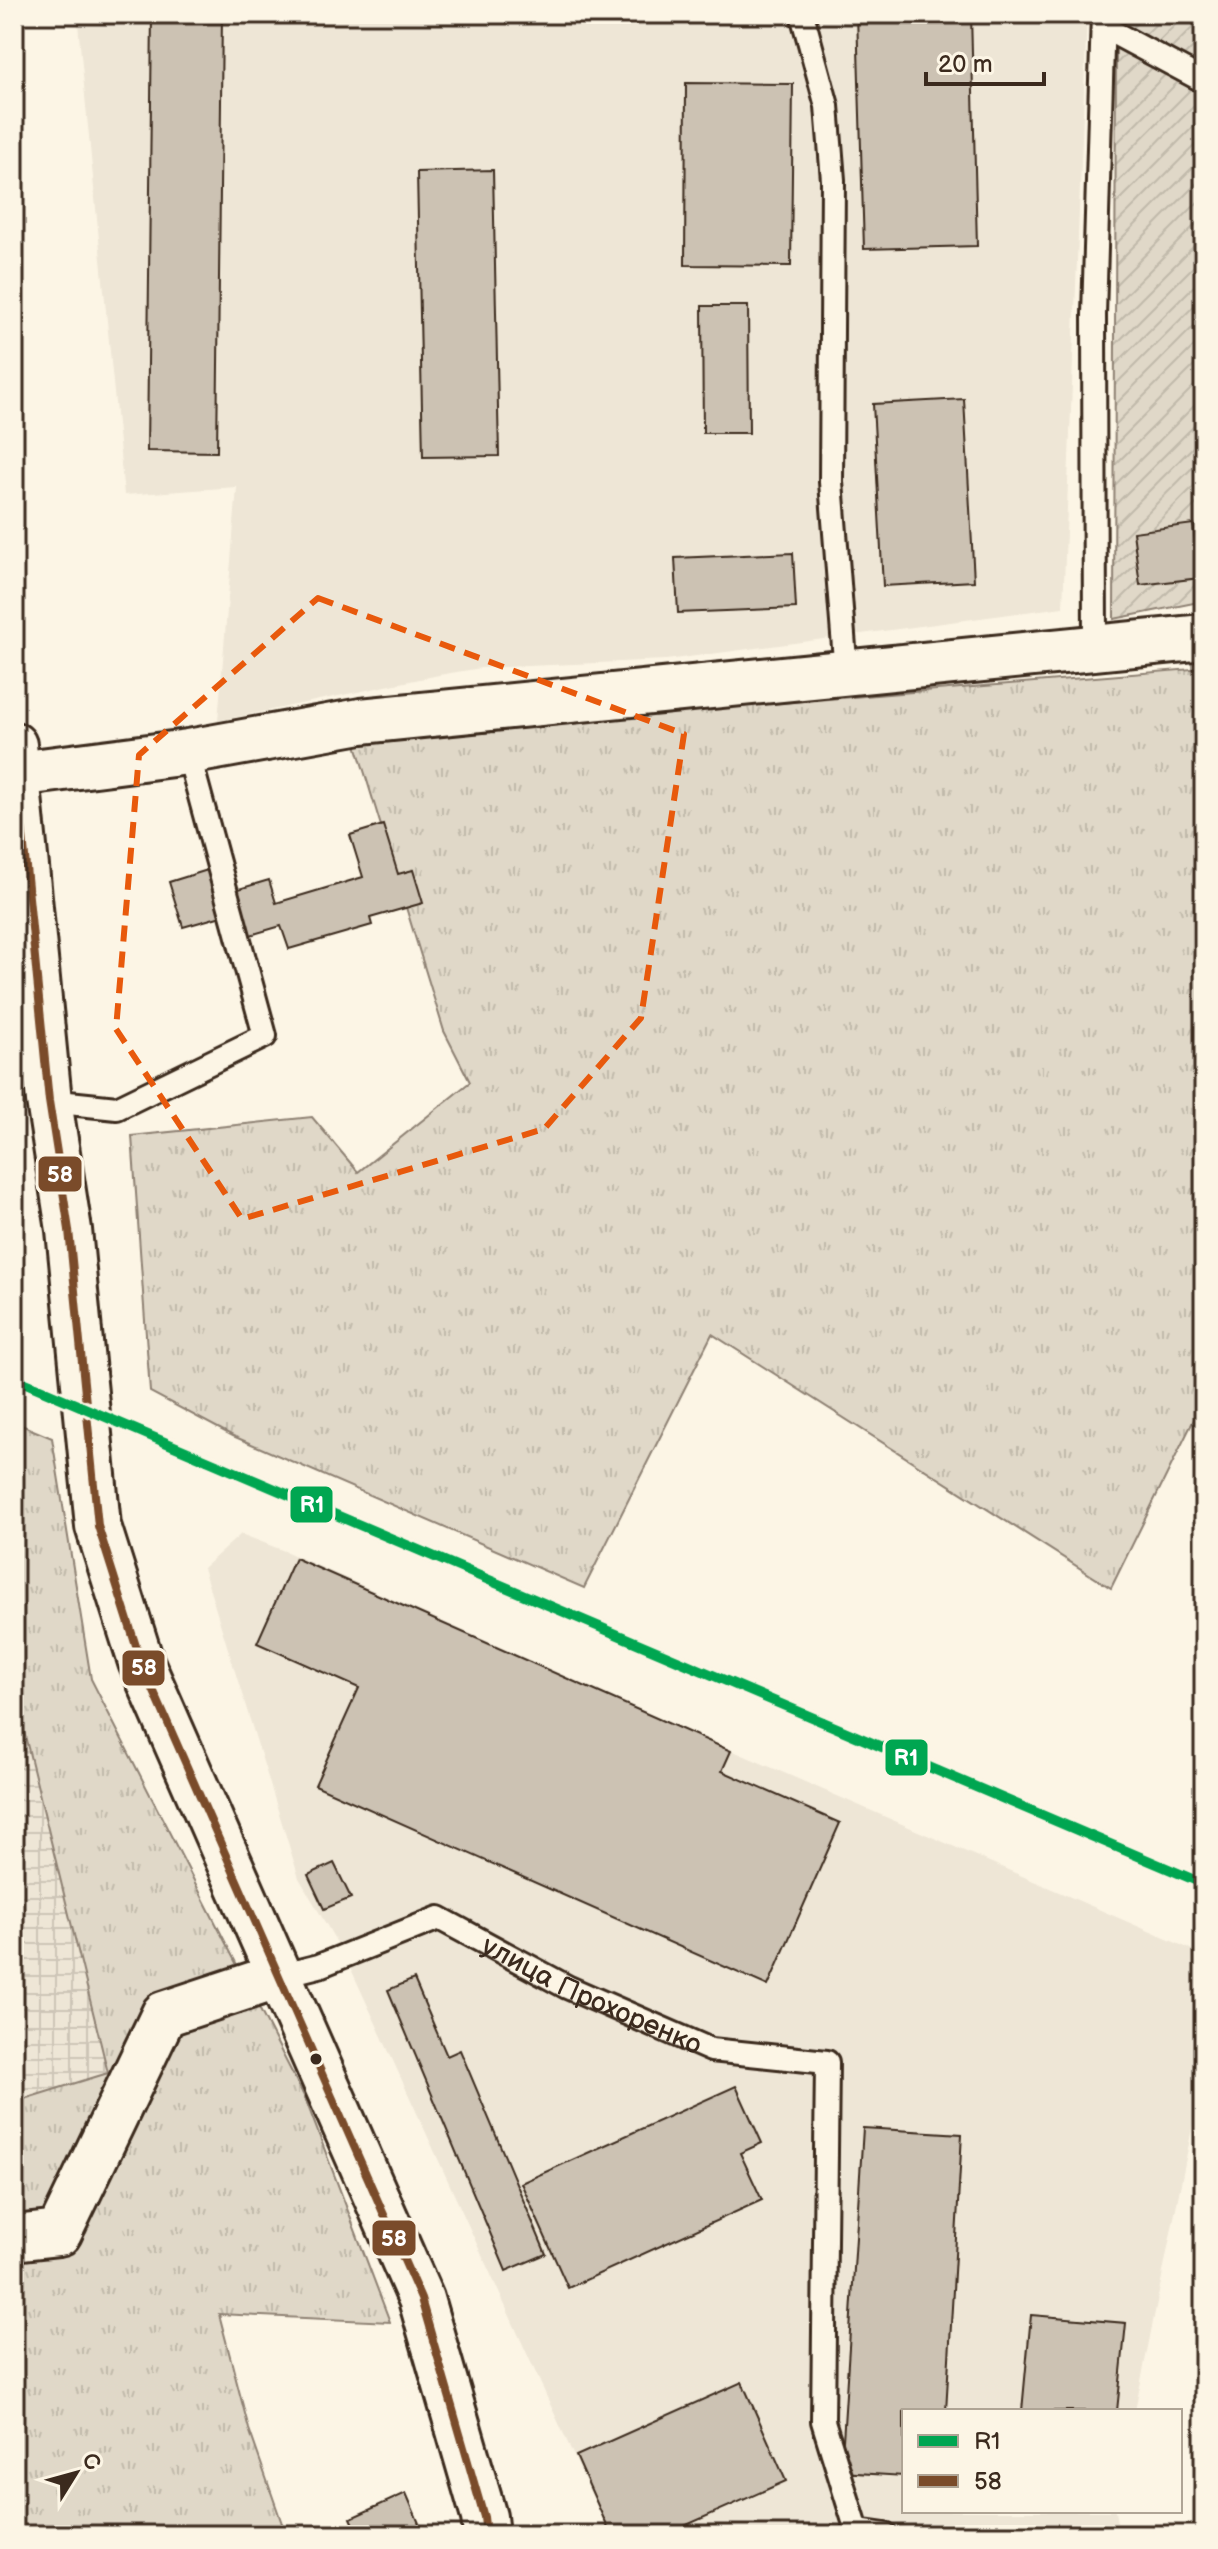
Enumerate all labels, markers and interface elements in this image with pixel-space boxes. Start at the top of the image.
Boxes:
scale bar [926,36,1044,86]
text: 20 m [938,50,993,79]
line badge: 58 [37,1155,83,1193]
text: 58 [47,1162,73,1189]
line badge: R1 [289,1485,334,1524]
text: R1 [300,1492,324,1519]
line badge: 58 [121,1649,166,1687]
text: 58 [131,1655,157,1682]
line badge: R1 [884,1738,929,1777]
text: R1 [894,1745,918,1772]
street label: улица Прохоренко [476,1929,707,2062]
unlabelled marker [308,2051,324,2067]
line badge: 58 [371,2219,417,2257]
text: 58 [381,2226,407,2253]
legend [902,2409,1182,2513]
text: R1 [974,2427,1000,2456]
north arrow [36,2433,116,2513]
text: С [75,2448,106,2476]
text: 58 [974,2467,1002,2496]

